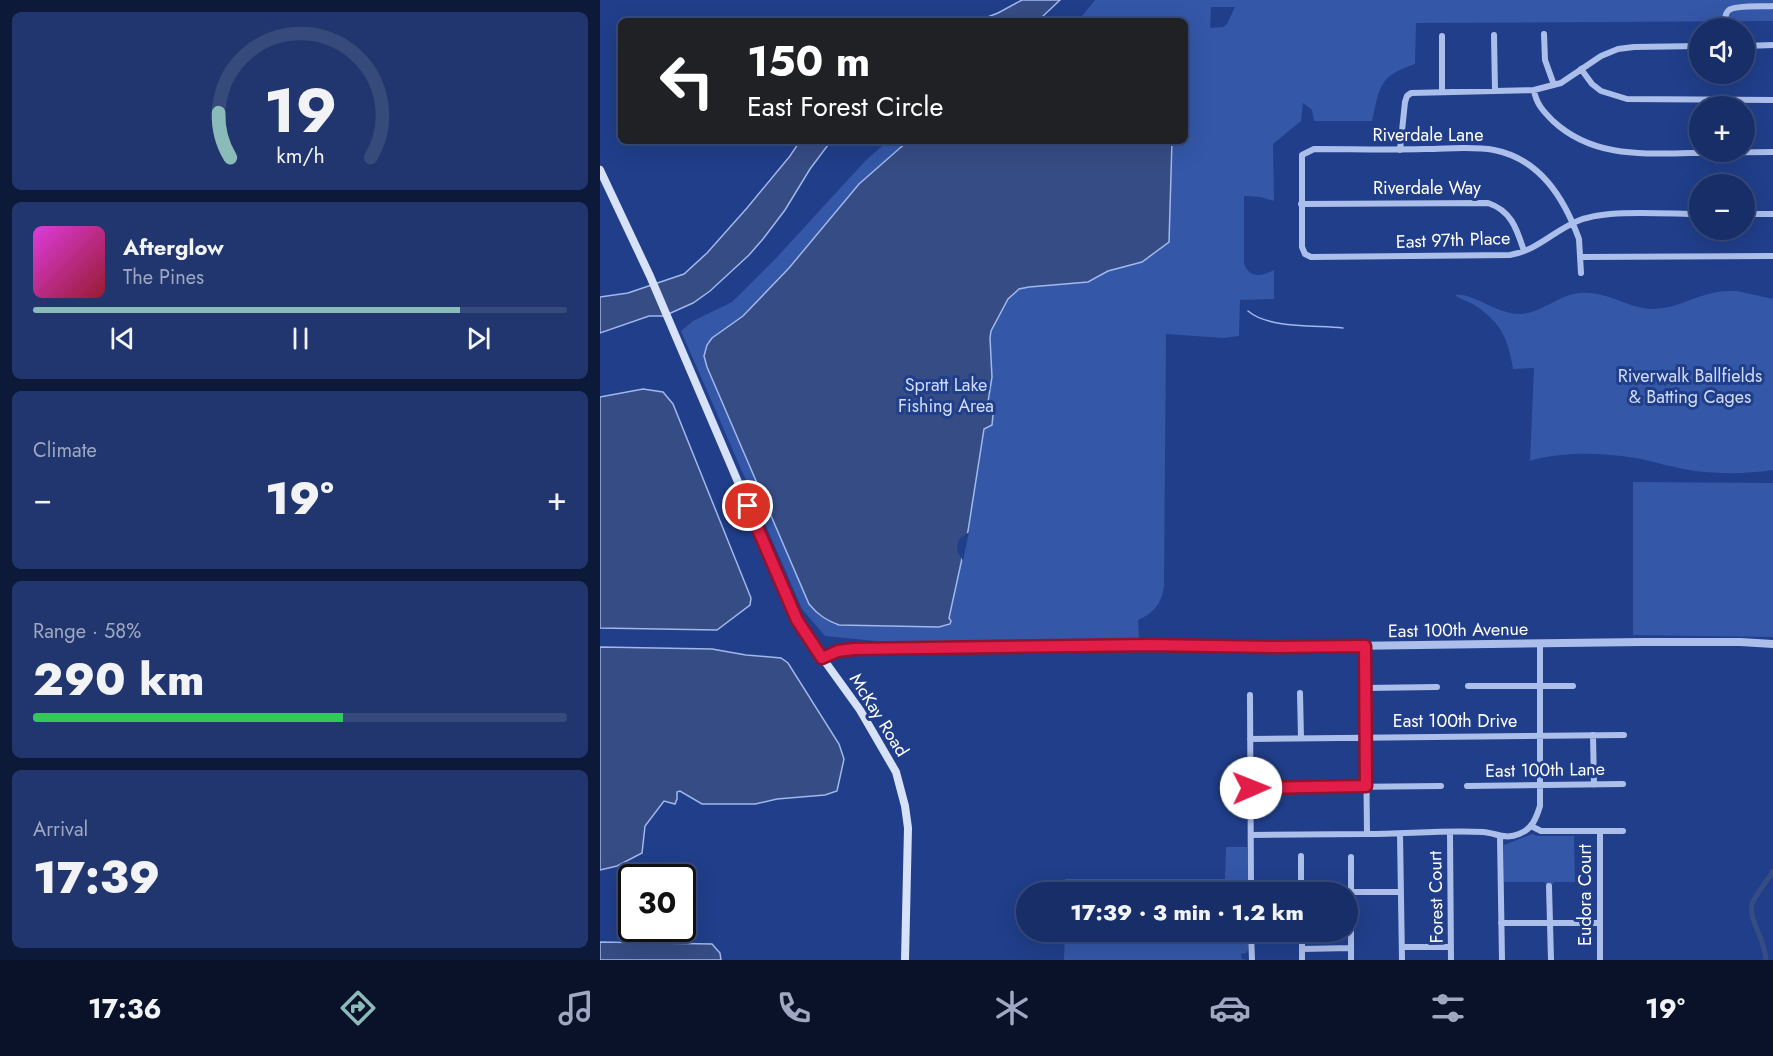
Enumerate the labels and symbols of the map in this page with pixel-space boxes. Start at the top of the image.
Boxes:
street label: Riverdale Lane [1372,122,1484,148]
street label: Riverdale Way [1373,175,1481,201]
street label: East 97th Place [1395,225,1511,255]
park label: Riverwalk Ballfields & Batting Cages [1618,363,1762,410]
park label: Spratt Lake Fishing Area [898,372,994,419]
pin [722,480,773,531]
street label: East 100th Avenue [1388,616,1528,644]
street label: McKay Road [843,668,915,762]
street label: East 100th Drive [1393,708,1517,734]
position arrow [1219,756,1283,820]
street label: East 100th Lane [1485,756,1605,784]
street label: Eudora Court [1572,843,1598,946]
street label: Forest Court [1422,850,1450,943]
speed limit sign: 30 [618,864,696,942]

